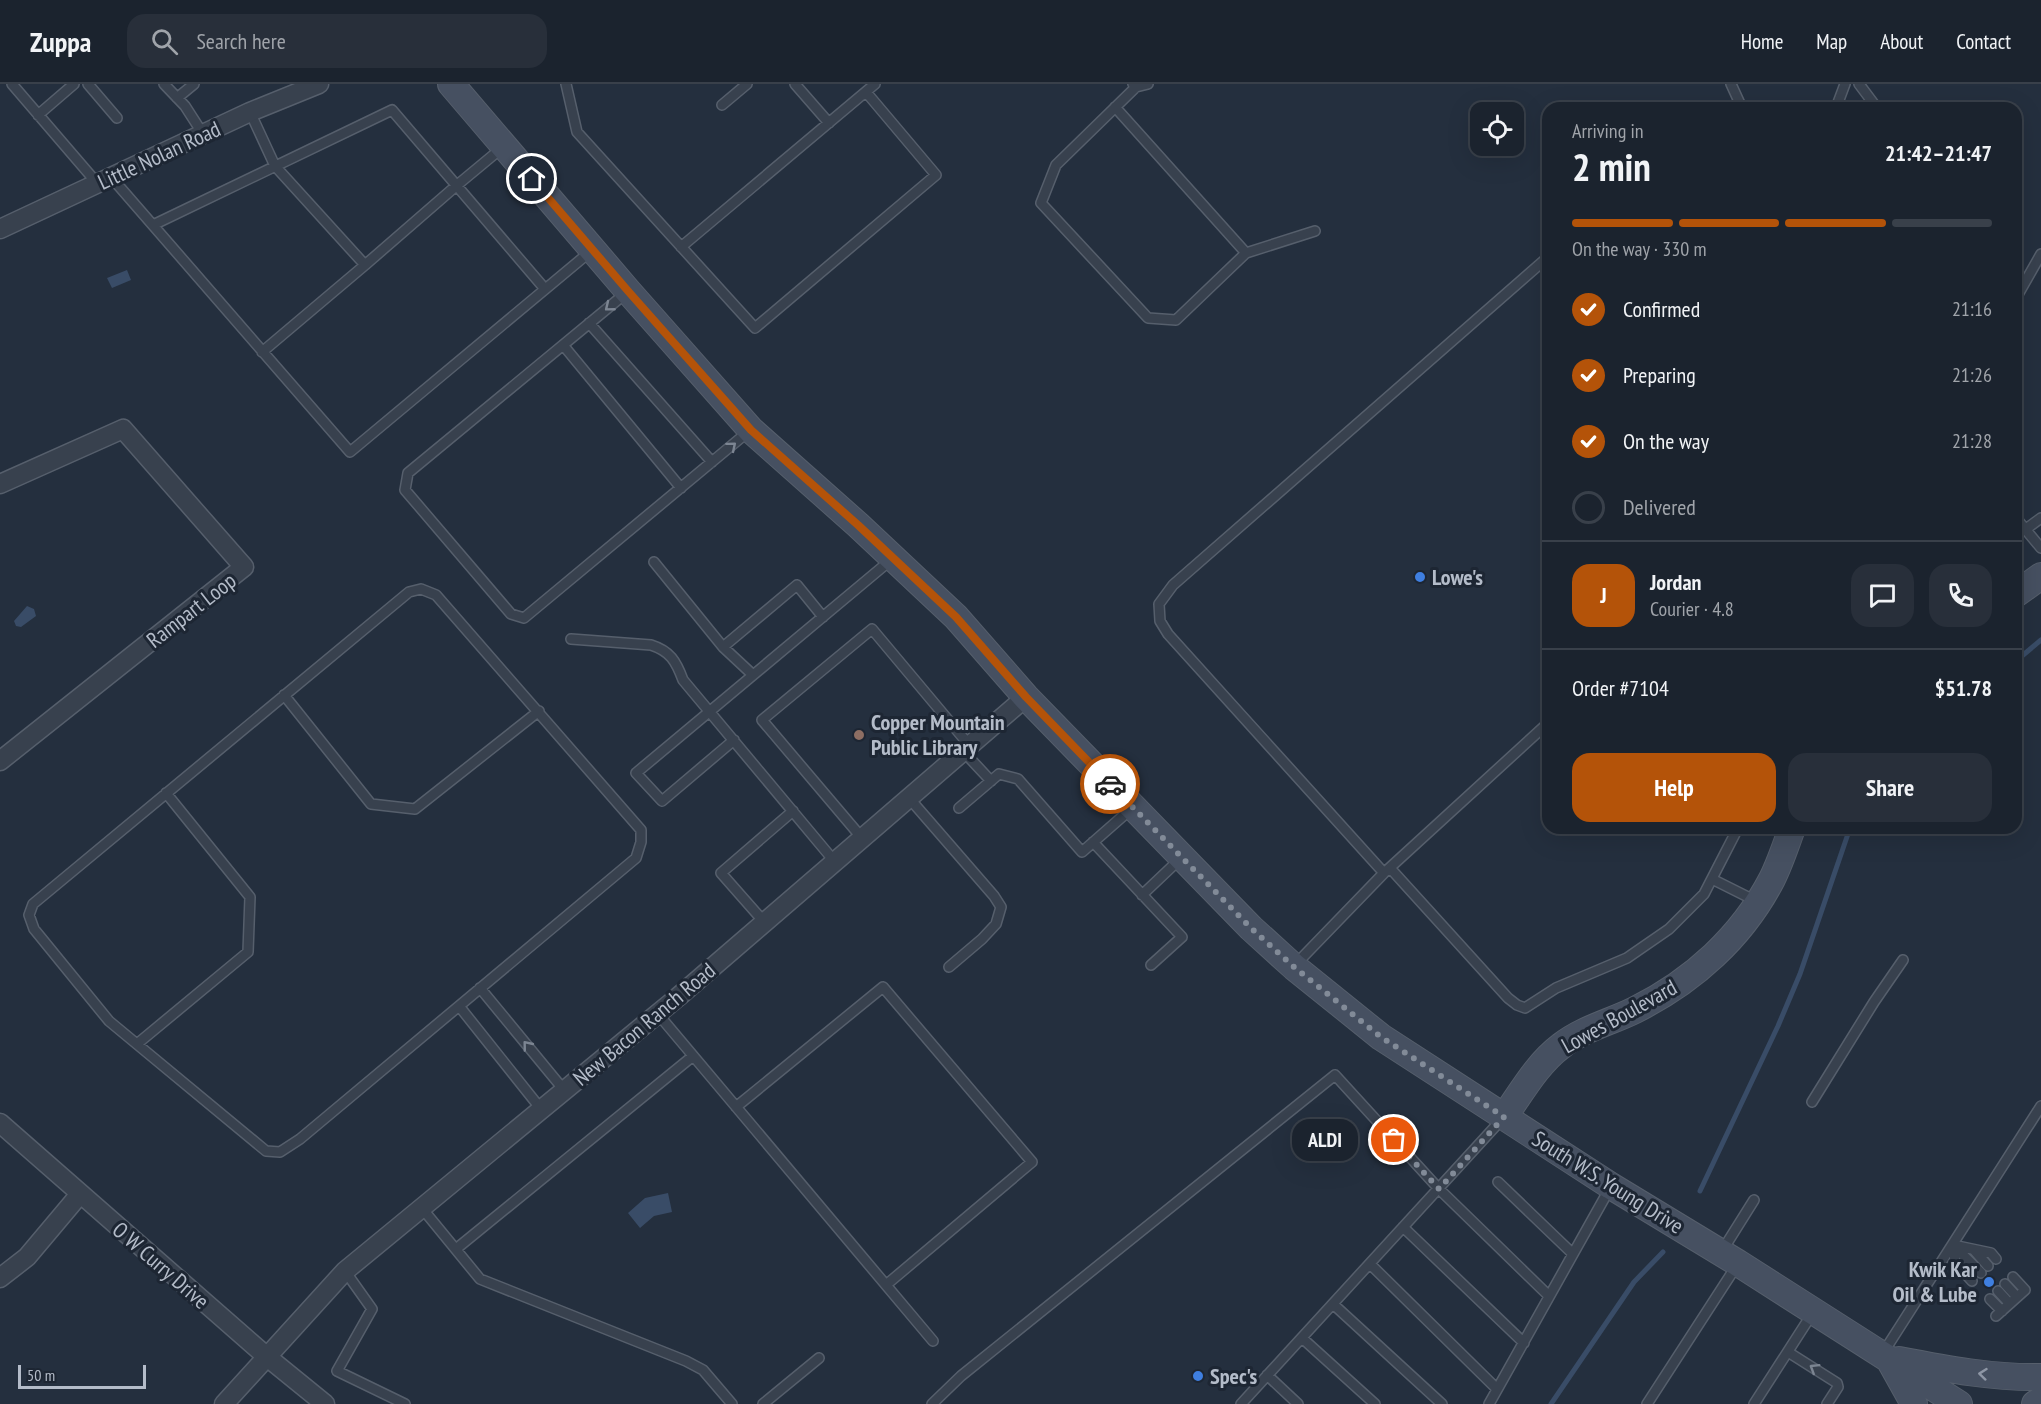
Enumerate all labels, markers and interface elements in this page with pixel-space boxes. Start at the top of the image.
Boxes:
search box [127,14,547,68]
text: Zuppa [30,23,91,60]
icon: search [148,25,181,58]
text: Search here [196,27,286,55]
text: Home [1741,28,1783,55]
text: Map [1816,28,1847,55]
text: About [1880,28,1923,55]
text: Contact [1956,28,2011,55]
map controls [1470,102,1524,156]
button: locate [1470,102,1524,156]
street label: Little Nolan Road [93,114,225,196]
text: Arriving in [1572,118,1644,144]
text: 21:42–21:47 [1885,139,1992,167]
text: 2 min [1572,141,1651,192]
pin [506,153,557,204]
icon: home [515,162,548,195]
text: On the way · 330 m [1572,236,1707,262]
icon: check [1572,293,1605,326]
text: Confirmed [1623,295,1700,323]
text: 21:16 [1952,296,1992,322]
one-way arrow [604,300,615,311]
icon: check [1572,359,1605,392]
text: Preparing [1623,361,1696,389]
text: 21:26 [1952,362,1992,388]
icon: check [1572,425,1605,458]
text: On the way [1623,427,1709,455]
text: 21:28 [1952,428,1992,454]
one-way arrow [725,442,736,453]
text: Delivered [1623,493,1696,521]
place label: Lowe's [1432,563,1483,591]
button: chat [1851,564,1914,627]
button: phone [1929,564,1992,627]
street label: Rampart Loop [141,566,241,654]
text: Jordan [1650,568,1701,596]
marker: Lowe's [1413,570,1427,584]
text: J [1600,581,1607,609]
text: Courier · 4.8 [1650,596,1734,622]
text: Order #7104 [1572,674,1669,702]
text: $51.78 [1935,674,1992,702]
place label: Copper Mountain Public Library [871,708,1005,761]
marker: Copper Mountain Public Library [852,728,866,742]
button: Help [1572,753,1776,822]
button: Share [1788,753,1992,822]
courier [1080,754,1140,814]
icon: car [1094,768,1127,801]
street label: New Bacon Ranch Road [567,956,721,1092]
street label: Lowes Boulevard [1556,973,1682,1059]
one-way arrow [523,1041,534,1052]
pin [1368,1114,1419,1165]
callout: ALDI [1292,1119,1358,1161]
icon: bag [1377,1123,1410,1156]
street label: South W.S. Young Drive [1527,1124,1689,1240]
text: ALDI [1308,1127,1342,1153]
street label: O W Curry Drive [107,1215,215,1315]
place label: Kwik Kar Oil & Lube [1892,1255,1978,1308]
marker: Kwik Kar Oil & Lube [1982,1275,1996,1289]
scale bar [18,1362,146,1390]
place label: Spec's [1210,1362,1258,1390]
one-way arrow [1810,1364,1820,1376]
text: 50 m [27,1365,55,1385]
marker: Spec's [1191,1369,1205,1383]
one-way arrow [1978,1369,1987,1381]

